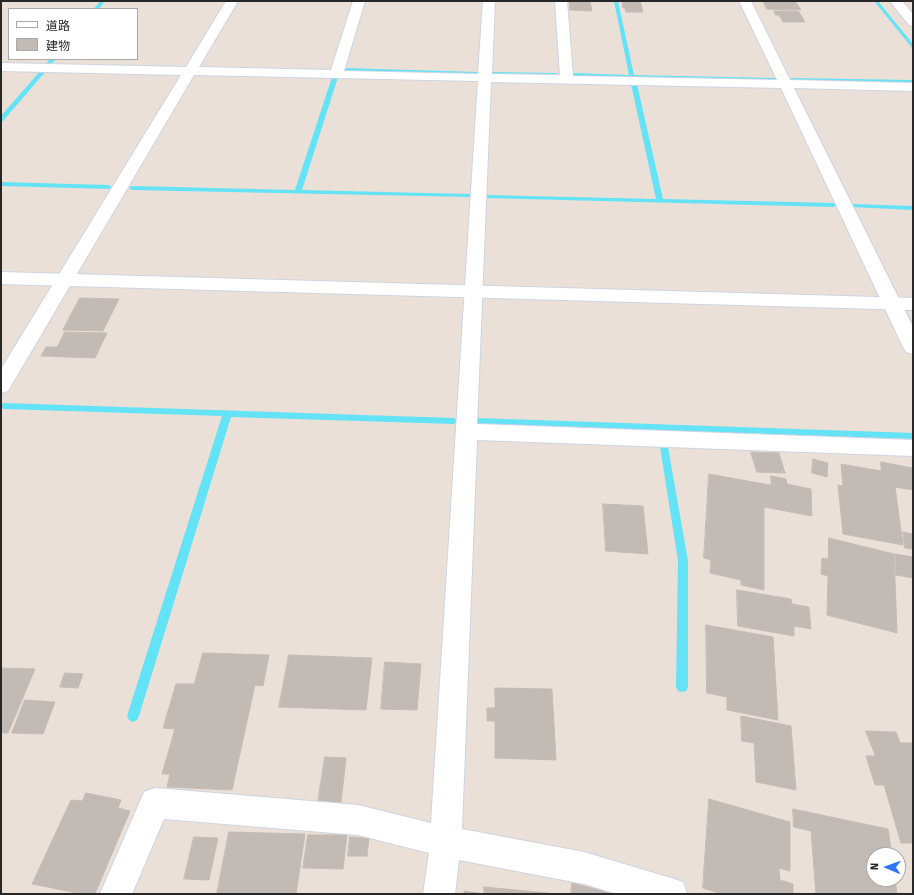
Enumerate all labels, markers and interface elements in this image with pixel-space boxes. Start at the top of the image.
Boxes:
legend [8,8,138,60]
text: 道路 [46,19,70,33]
text: 建物 [46,39,70,53]
north arrow [866,847,906,887]
text: N [868,863,881,870]

